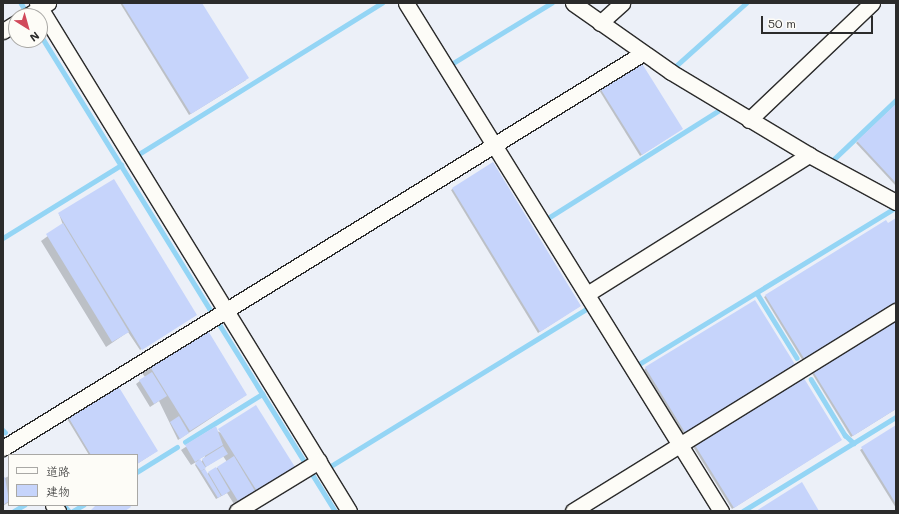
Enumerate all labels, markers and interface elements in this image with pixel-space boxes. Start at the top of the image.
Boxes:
north arrow [8,8,48,48]
scale bar [763,8,875,34]
text: 50 m [768,15,796,31]
text: N [27,29,43,46]
legend [8,454,138,506]
text: 道路 [46,463,70,479]
text: 建物 [46,483,70,499]

